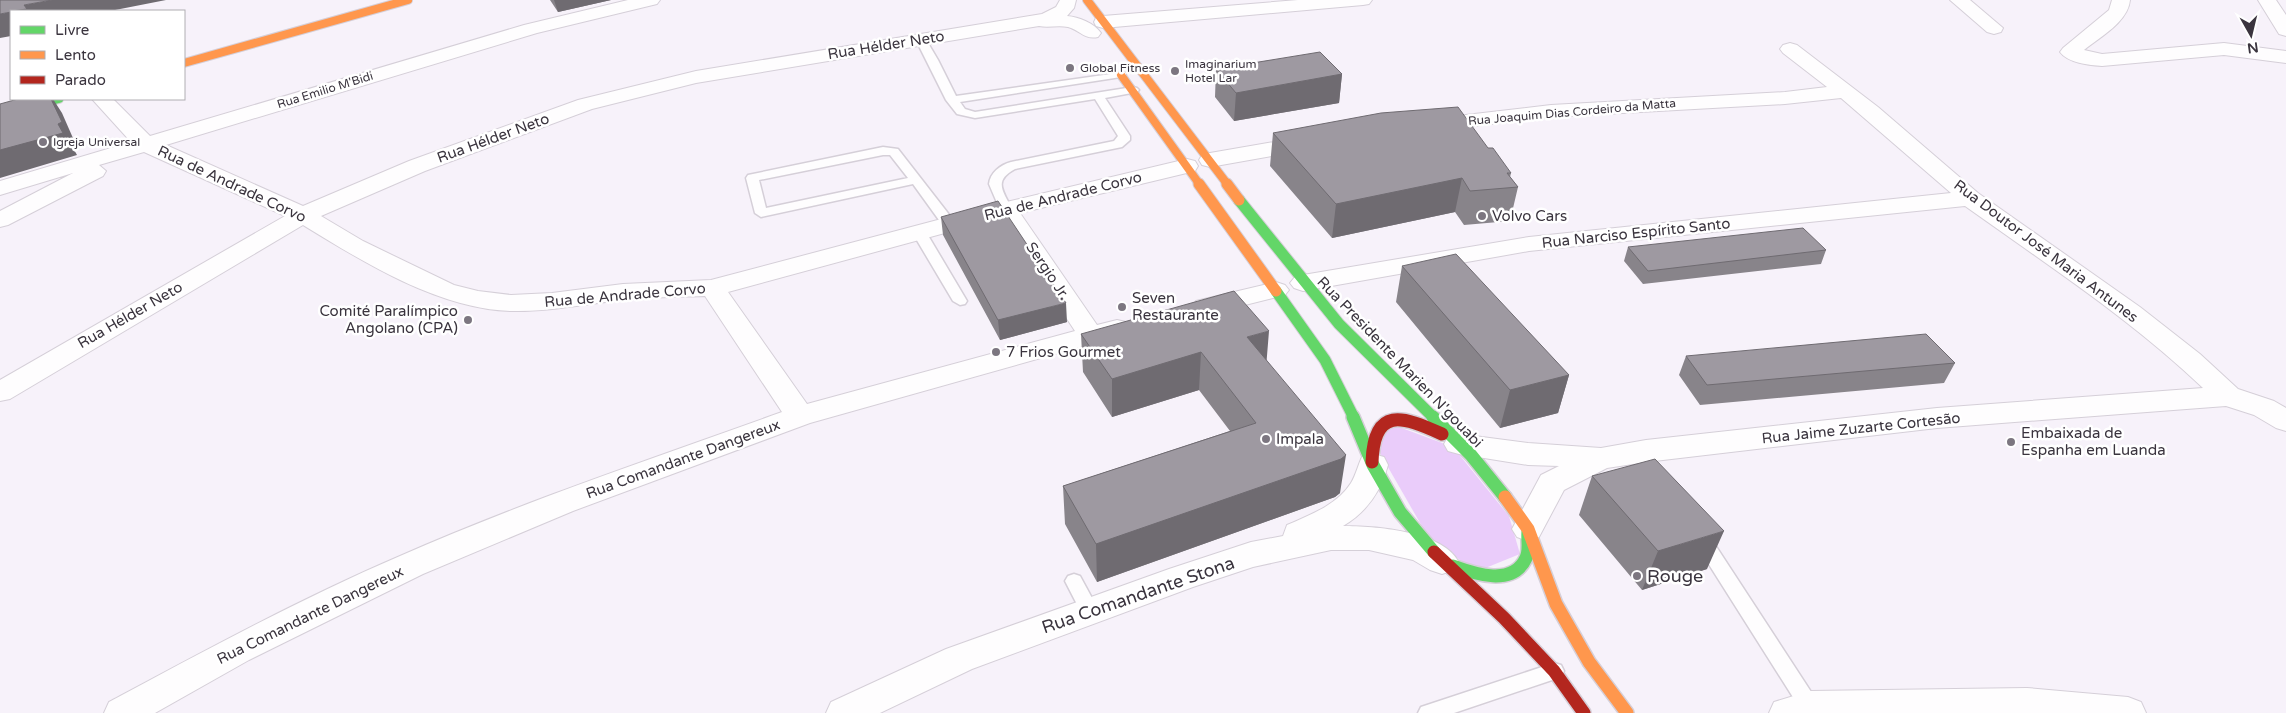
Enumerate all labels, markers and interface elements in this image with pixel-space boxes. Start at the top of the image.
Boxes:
legend [10,10,185,100]
north arrow [2226,10,2276,60]
text: Livre [55,21,89,39]
street label: Rua Hélder Neto [826,27,946,63]
text: N [2246,38,2259,57]
text: Lento [55,46,96,64]
place label: Imaginarium Hotel Lar [1185,57,1257,85]
place label: Global Fitness [1080,61,1160,75]
marker: Global Fitness [1064,62,1076,74]
marker: Imaginarium Hotel Lar [1169,65,1181,77]
street label: Rua Emilio M'Bidi [275,69,375,111]
text: Parado [55,71,106,89]
street label: Rua Joaquim Dias Cordeiro da Matta [1468,96,1676,128]
street label: Rua Hélder Neto [434,109,552,167]
place label: Igreja Universal [53,135,140,149]
marker: Igreja Universal [37,136,49,148]
street label: Rua de Andrade Corvo [155,142,309,226]
street label: Rua de Andrade Corvo [982,168,1144,224]
street label: Rua Doutor José Maria Antunes [1950,176,2142,326]
place label: Volvo Cars [1492,207,1567,225]
marker: Volvo Cars [1476,210,1488,222]
street label: Rua Narciso Espírito Santo [1541,214,1731,252]
street label: Sergio Jr. [1022,239,1074,303]
street label: Rua Presidente Marien N'gouabi [1313,273,1487,451]
street label: Rua Hélder Neto [74,278,186,352]
street label: Rua de Andrade Corvo [544,279,706,311]
place label: Seven Restaurante [1132,289,1219,324]
marker: Seven Restaurante [1116,301,1128,313]
place label: Comité Paralímpico Angolano (CPA) [319,302,458,337]
marker: Comité Paralímpico Angolano (CPA) [462,314,474,326]
place label: 7 Frios Gourmet [1006,343,1121,361]
marker: 7 Frios Gourmet [990,346,1002,358]
street label: Rua Jaime Zuzarte Cortesão [1761,409,1961,447]
street label: Rua Comandante Dangereux [583,415,783,503]
place label: Embaixada de Espanha em Luanda [2021,424,2166,459]
place label: Impala [1276,430,1324,448]
marker: Impala [1260,433,1272,445]
marker: Embaixada de Espanha em Luanda [2005,436,2017,448]
street label: Rua Comandante Stona [1039,552,1237,638]
street label: Rua Comandante Dangereux [214,562,406,668]
place label: Rouge [1647,565,1703,587]
marker: Rouge [1631,570,1643,582]

